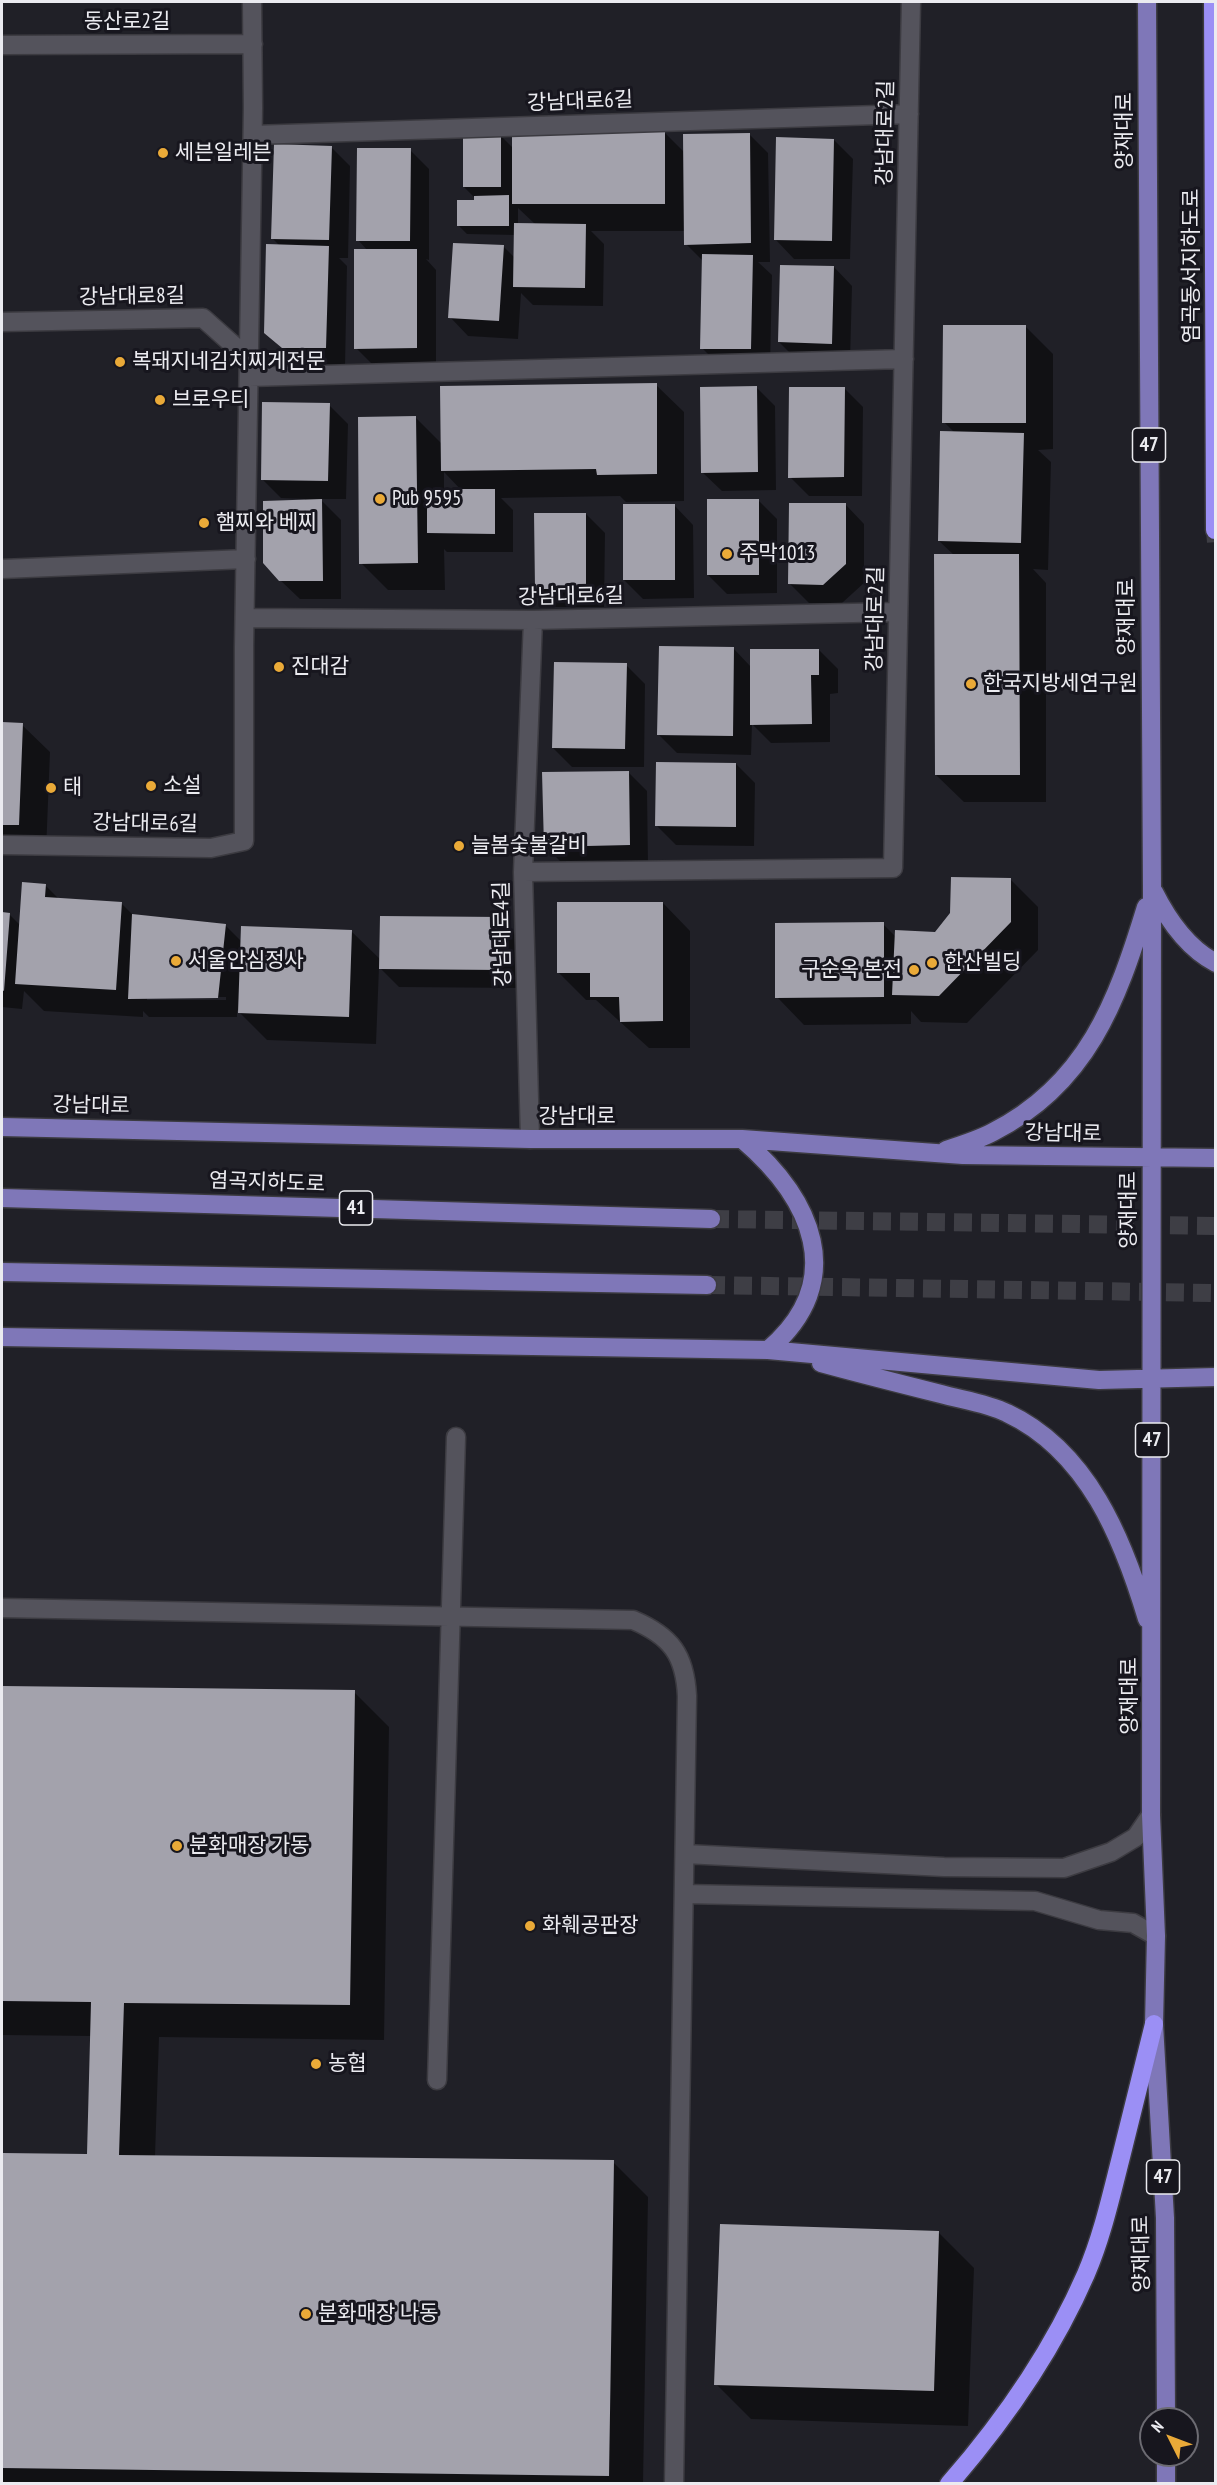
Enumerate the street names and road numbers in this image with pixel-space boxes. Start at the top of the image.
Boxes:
street label: 동산로2길 [84,9,170,35]
street label: 강남대로2길 [872,80,900,186]
street label: 강남대로6길 [527,88,633,116]
street label: 양재대로 [1112,92,1138,170]
street label: 염곡동서지하도로 [1179,189,1205,343]
street label: 강남대로8길 [79,283,185,311]
road number: 47 [1132,428,1166,462]
street label: 강남대로2길 [862,566,890,672]
street label: 양재대로 [1114,578,1140,656]
street label: 강남대로6길 [518,583,624,611]
street label: 강남대로6길 [92,810,198,838]
street label: 강남대로4길 [489,881,517,987]
street label: 강남대로 [52,1093,130,1119]
street label: 강남대로 [538,1104,616,1130]
street label: 강남대로 [1024,1121,1102,1147]
street label: 염곡지하도로 [209,1168,325,1198]
street label: 양재대로 [1116,1171,1142,1249]
road number: 41 [340,1191,372,1225]
road number: 47 [1136,1423,1168,1457]
street label: 양재대로 [1117,1657,1143,1735]
road number: 47 [1146,2160,1180,2194]
street label: 양재대로 [1129,2215,1155,2293]

